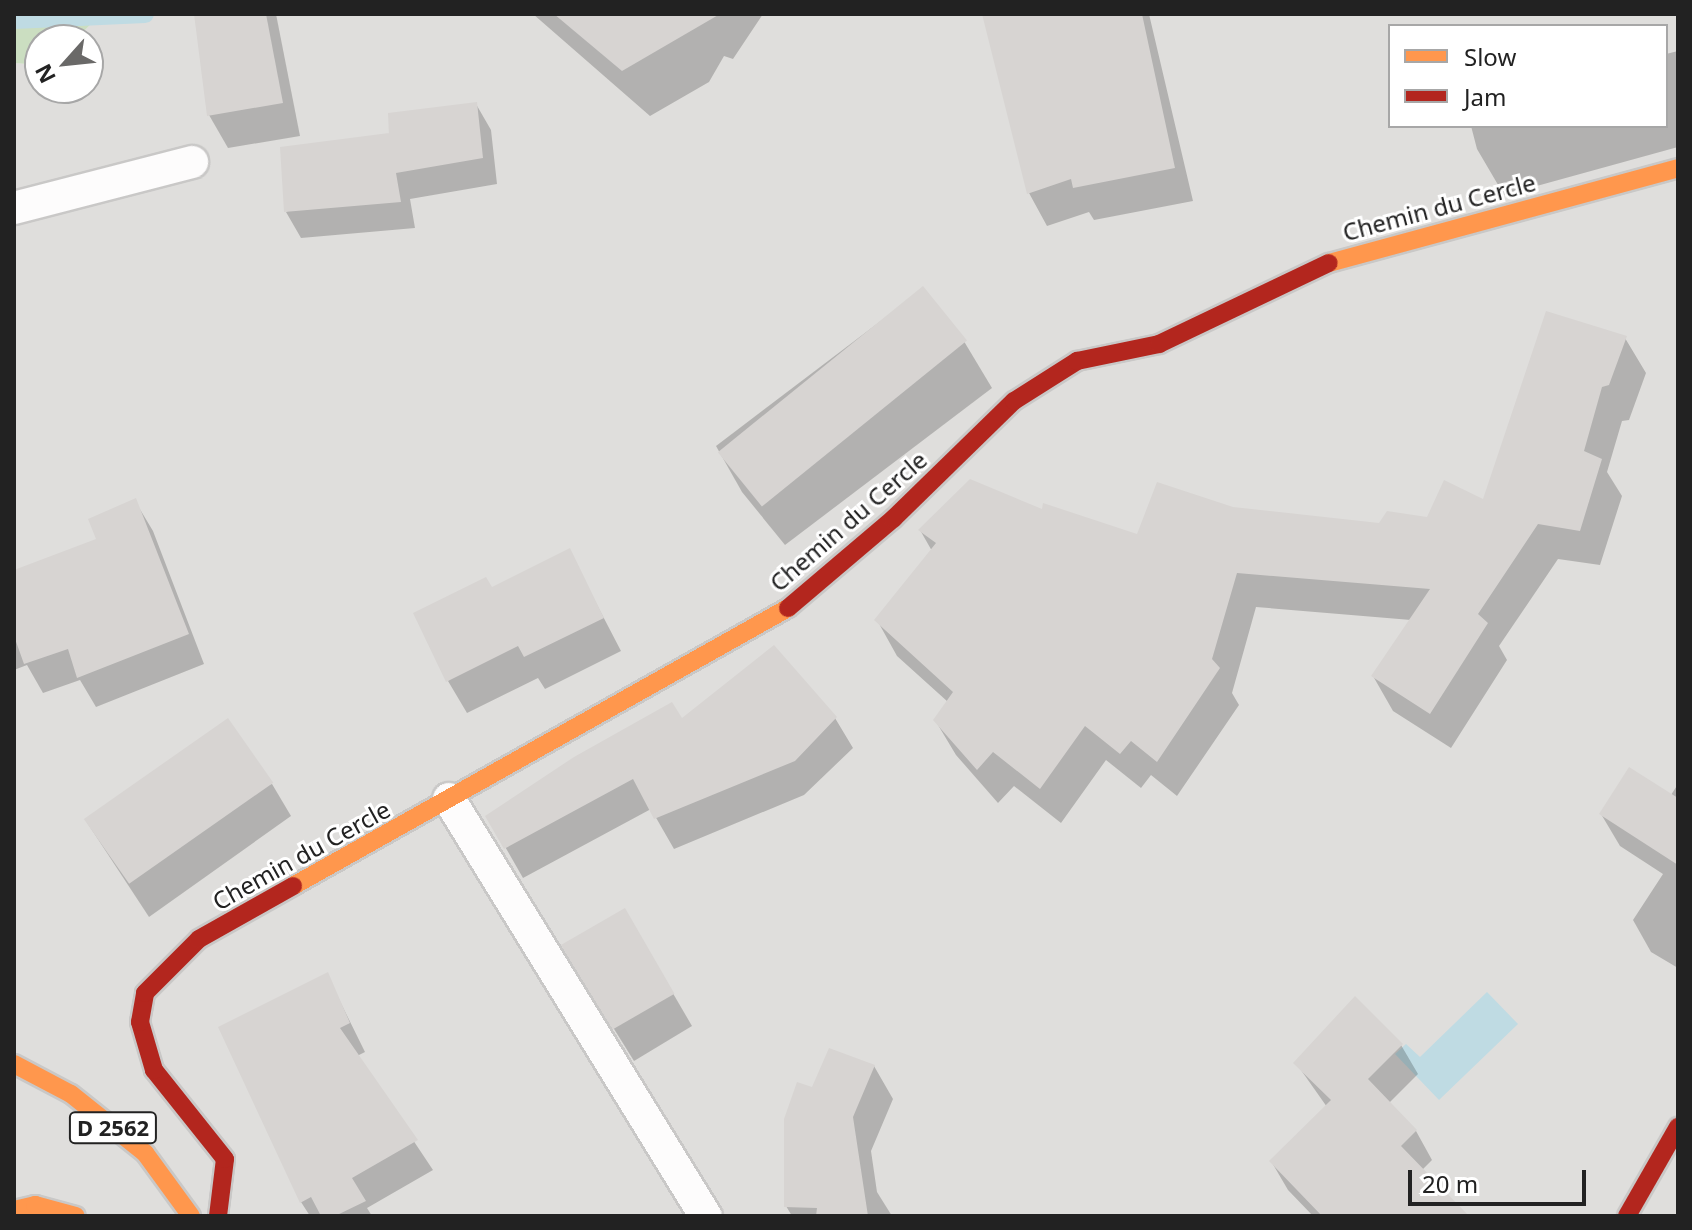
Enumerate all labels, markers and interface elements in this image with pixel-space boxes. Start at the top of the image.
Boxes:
north arrow [24,24,104,104]
legend [1388,24,1668,128]
text: Slow [1464,40,1516,73]
text: N [27,59,62,89]
text: Jam [1464,80,1506,113]
street label: Chemin du Cercle [1339,167,1539,247]
street label: Chemin du Cercle [764,445,932,597]
street label: Chemin du Cercle [207,794,395,916]
road number: D 2562 [67,1110,159,1146]
scale bar [1412,1154,1590,1204]
text: 20 m [1422,1167,1478,1200]

